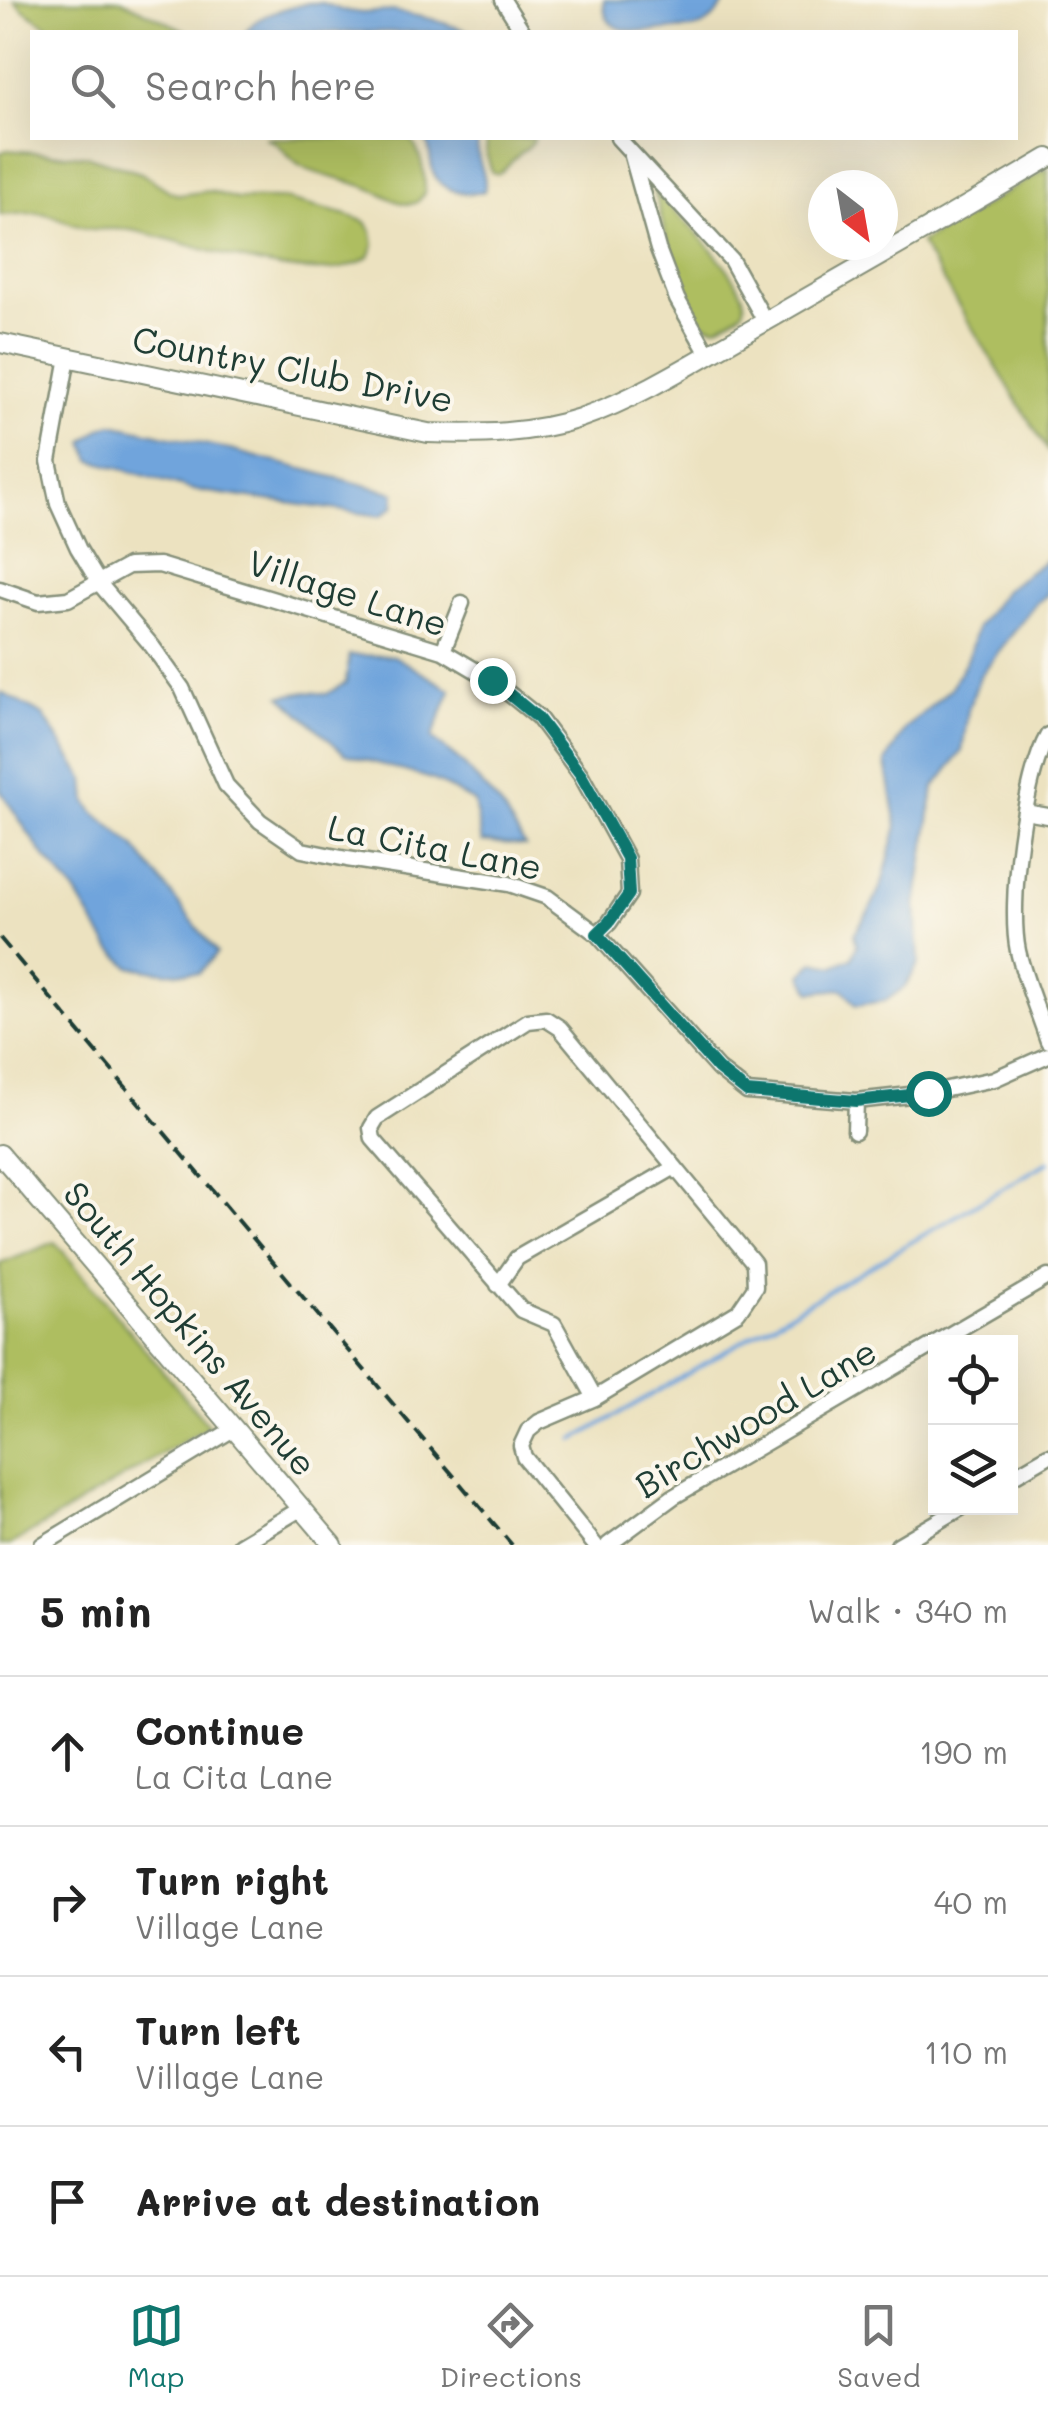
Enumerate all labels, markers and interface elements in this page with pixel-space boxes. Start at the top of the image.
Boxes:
search box [30,30,1018,140]
icon: search [65,58,120,113]
text: Search here [145,60,376,110]
north arrow [808,170,898,260]
street label: Country Club Drive [129,314,457,422]
street label: Village Lane [242,538,454,646]
route end [470,658,516,704]
street label: La Cita Lane [324,803,546,889]
route start [906,1071,952,1117]
street label: South Hopkins Avenue [54,1171,328,1485]
street label: Birchwood Lane [626,1327,884,1507]
map controls [928,1335,1018,1515]
button: locate [928,1335,1018,1425]
button: layers [928,1425,1018,1515]
text: 5 min [40,1583,151,1638]
text: Walk · 340 m [807,1589,1008,1631]
text: Continue [135,1705,304,1755]
icon: ahead [40,1724,95,1779]
text: 190 m [919,1730,1008,1772]
text: La Cita Lane [135,1755,333,1797]
text: Turn right [135,1855,329,1905]
icon: right [40,1874,95,1929]
text: 40 m [934,1880,1008,1922]
text: Village Lane [135,1905,324,1947]
text: Turn left [135,2005,301,2055]
icon: left [40,2024,95,2079]
text: 110 m [924,2030,1008,2072]
text: Village Lane [135,2055,324,2097]
icon: arrive [40,2174,95,2229]
text: Arrive at destination [135,2176,540,2226]
tab: Map [128,2298,185,2394]
tab: Directions [440,2298,582,2394]
tab: Saved [837,2298,920,2394]

